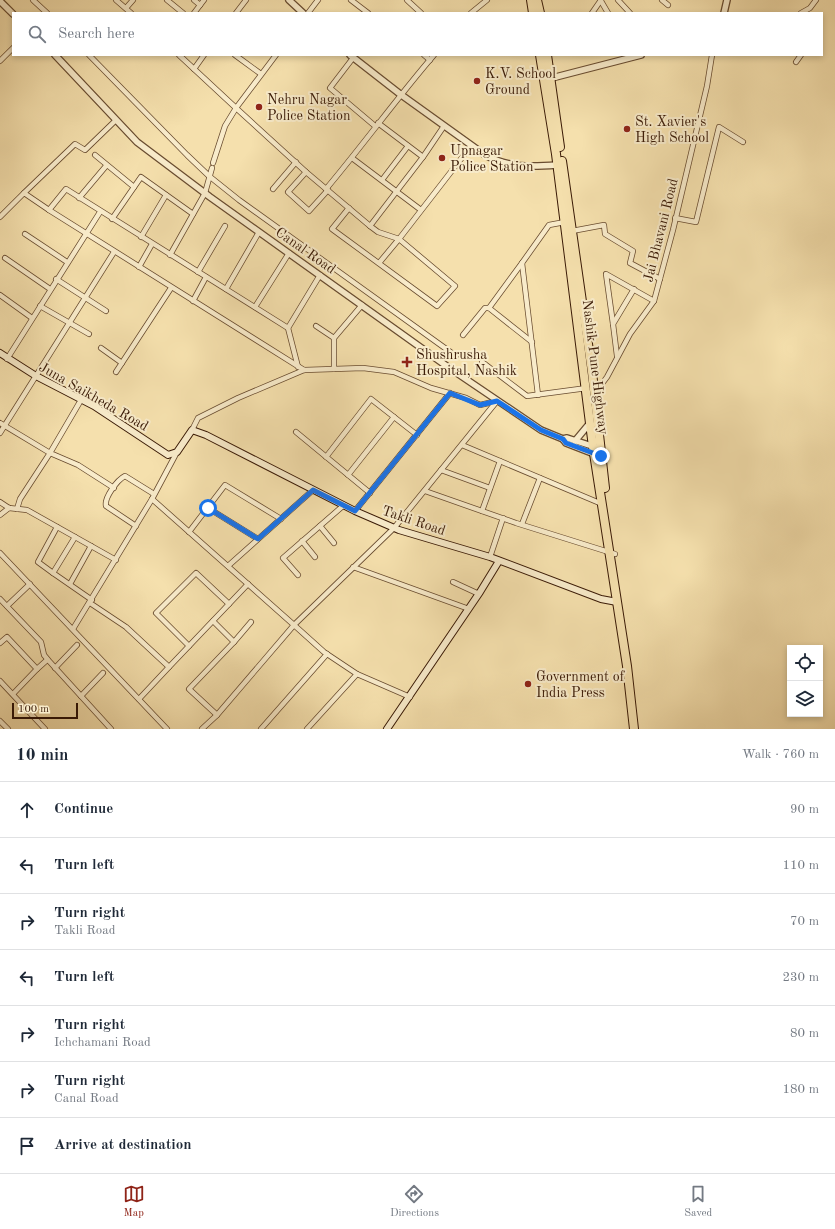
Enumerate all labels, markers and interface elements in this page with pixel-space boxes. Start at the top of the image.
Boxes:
search box [12,12,823,56]
icon: search [26,23,48,45]
text: Search here [58,27,135,42]
place label: K.V. School Ground [485,67,556,97]
marker: K.V. School Ground [472,76,482,86]
place label: Nehru Nagar Police Station [267,93,351,123]
marker: Nehru Nagar Police Station [254,102,264,112]
place label: St. Xavier's High School [635,115,709,145]
marker: St. Xavier's High School [622,124,632,134]
place label: Upnagar Police Station [450,144,534,174]
marker: Upnagar Police Station [437,153,447,163]
street label: Jai Bhavani Road [641,177,681,283]
street label: Canal Road [273,225,338,277]
street label: Nashik Pune Highway [580,299,610,436]
place label: Shushrusha Hospital, Nashik [416,348,517,378]
marker: Shushrusha Hospital, Nashik [401,356,413,368]
street label: Juna Saikheda Road [37,360,150,434]
route end [592,447,610,465]
route start [199,499,217,517]
street label: Takli Road [380,504,447,538]
map controls [787,645,823,717]
button: locate [787,645,823,681]
place label: Government of India Press [536,670,626,700]
marker: Government of India Press [523,679,533,689]
button: layers [787,681,823,717]
scale bar [12,701,78,720]
text: 100 m [18,704,49,715]
text: 10 min [16,747,69,764]
text: Walk · 760 m [742,748,819,761]
icon: ahead [16,799,38,821]
text: Continue [54,802,113,817]
text: 90 m [790,803,819,816]
icon: left [16,855,38,877]
text: Turn left [54,858,114,873]
text: 110 m [782,859,819,872]
text: Turn right [54,906,125,921]
icon: right [16,911,38,933]
text: 70 m [790,915,819,928]
text: Takli Road [54,924,115,937]
icon: left [16,967,38,989]
text: Turn left [54,970,114,985]
text: 230 m [782,971,819,984]
text: Turn right [54,1018,125,1033]
icon: right [16,1023,38,1045]
text: 80 m [790,1027,819,1040]
text: Ichchamani Road [54,1036,151,1049]
text: Turn right [54,1074,125,1089]
icon: right [16,1079,38,1101]
text: 180 m [782,1083,819,1096]
text: Canal Road [54,1092,119,1105]
icon: arrive [16,1135,38,1157]
text: Arrive at destination [54,1138,192,1153]
tab: Map [123,1183,145,1221]
tab: Directions [390,1183,439,1221]
tab: Saved [684,1183,712,1221]

